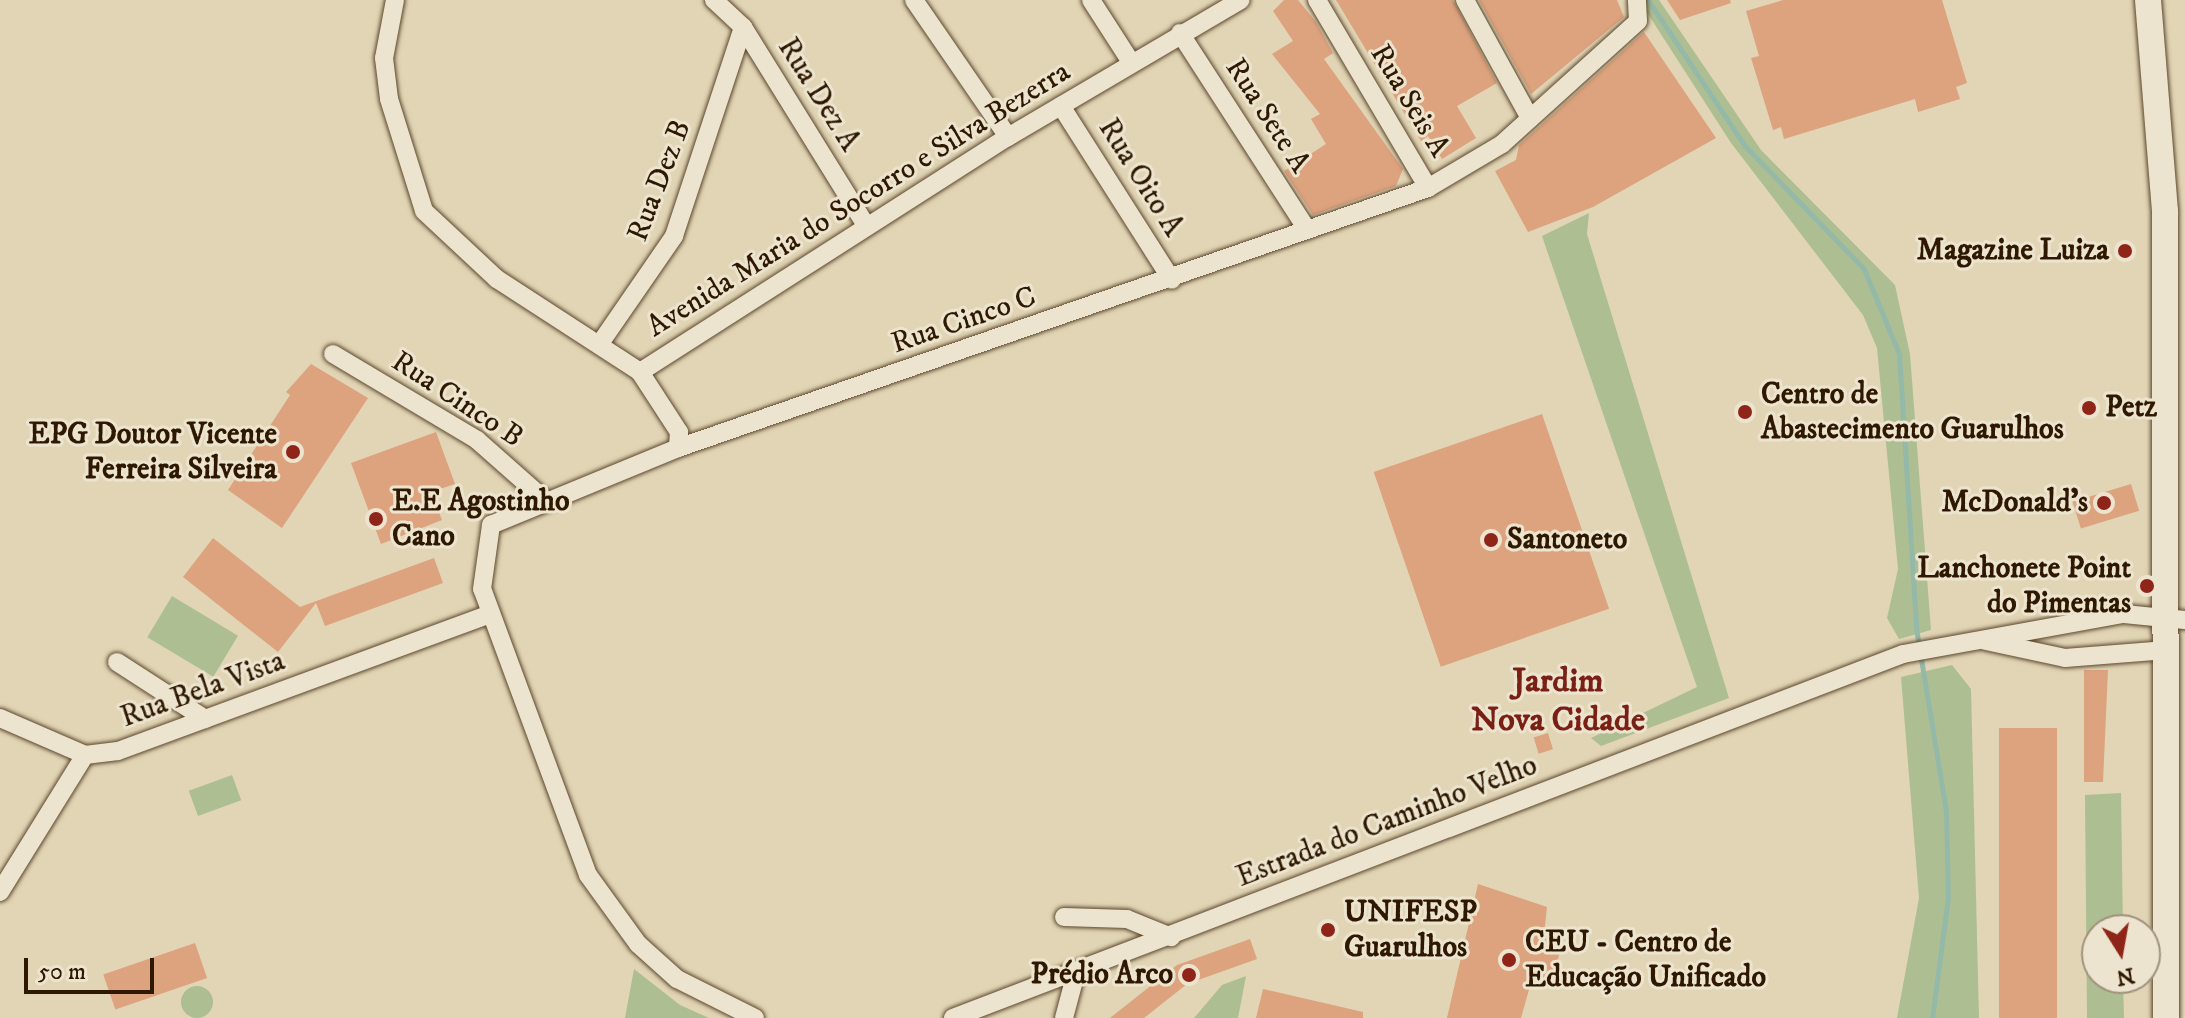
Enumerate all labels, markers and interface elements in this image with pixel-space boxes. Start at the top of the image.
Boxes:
street label: Rua Dez A [769,32,867,158]
street label: Rua Seis A [1361,38,1457,164]
street label: Rua Sete A [1217,52,1317,180]
street label: Avenida Maria do Socorro e Silva Bezerra [641,54,1077,346]
street label: Rua Oito A [1090,112,1190,244]
street label: Rua Dez B [620,115,700,247]
place label: Magazine Luiza [1917,233,2109,269]
marker: Magazine Luiza [2116,242,2134,260]
street label: Rua Cinco C [887,279,1041,363]
street label: Rua Cinco B [384,344,530,456]
place label: Centro de Abastecimento Guarulhos [1761,377,2064,448]
place label: Petz [2105,390,2157,426]
marker: Petz [2080,399,2098,417]
marker: Centro de Abastecimento Guarulhos [1736,403,1754,421]
place label: EPG Doutor Vicente Ferreira Silveira [28,417,277,488]
marker: EPG Doutor Vicente Ferreira Silveira [284,443,302,461]
place label: E.E Agostinho Cano [392,484,570,554]
place label: McDonald's [1941,485,2088,521]
marker: McDonald's [2095,494,2113,512]
marker: E.E Agostinho Cano [367,510,385,528]
place label: Santoneto [1507,522,1627,558]
marker: Santoneto [1482,531,1500,549]
place label: Lanchonete Point do Pimentas [1917,551,2131,622]
marker: Lanchonete Point do Pimentas [2138,577,2156,595]
street label: Rua Bela Vista [116,644,290,736]
district label: Jardim Nova Cidade [1471,661,1645,740]
street label: Estrada do Caminho Velho [1232,748,1542,896]
place label: UNIFESP Guarulhos [1344,895,1477,966]
north arrow [2081,914,2161,994]
marker: UNIFESP Guarulhos [1319,921,1337,939]
place label: CEU - Centro de Educação Unificado [1525,925,1766,996]
scale bar [28,942,158,992]
marker: CEU - Centro de Educação Unificado [1500,951,1518,969]
text: 50 m [38,957,86,987]
place label: Prédio Arco [1031,957,1173,993]
text: N [2114,961,2137,991]
marker: Prédio Arco [1180,966,1198,984]

